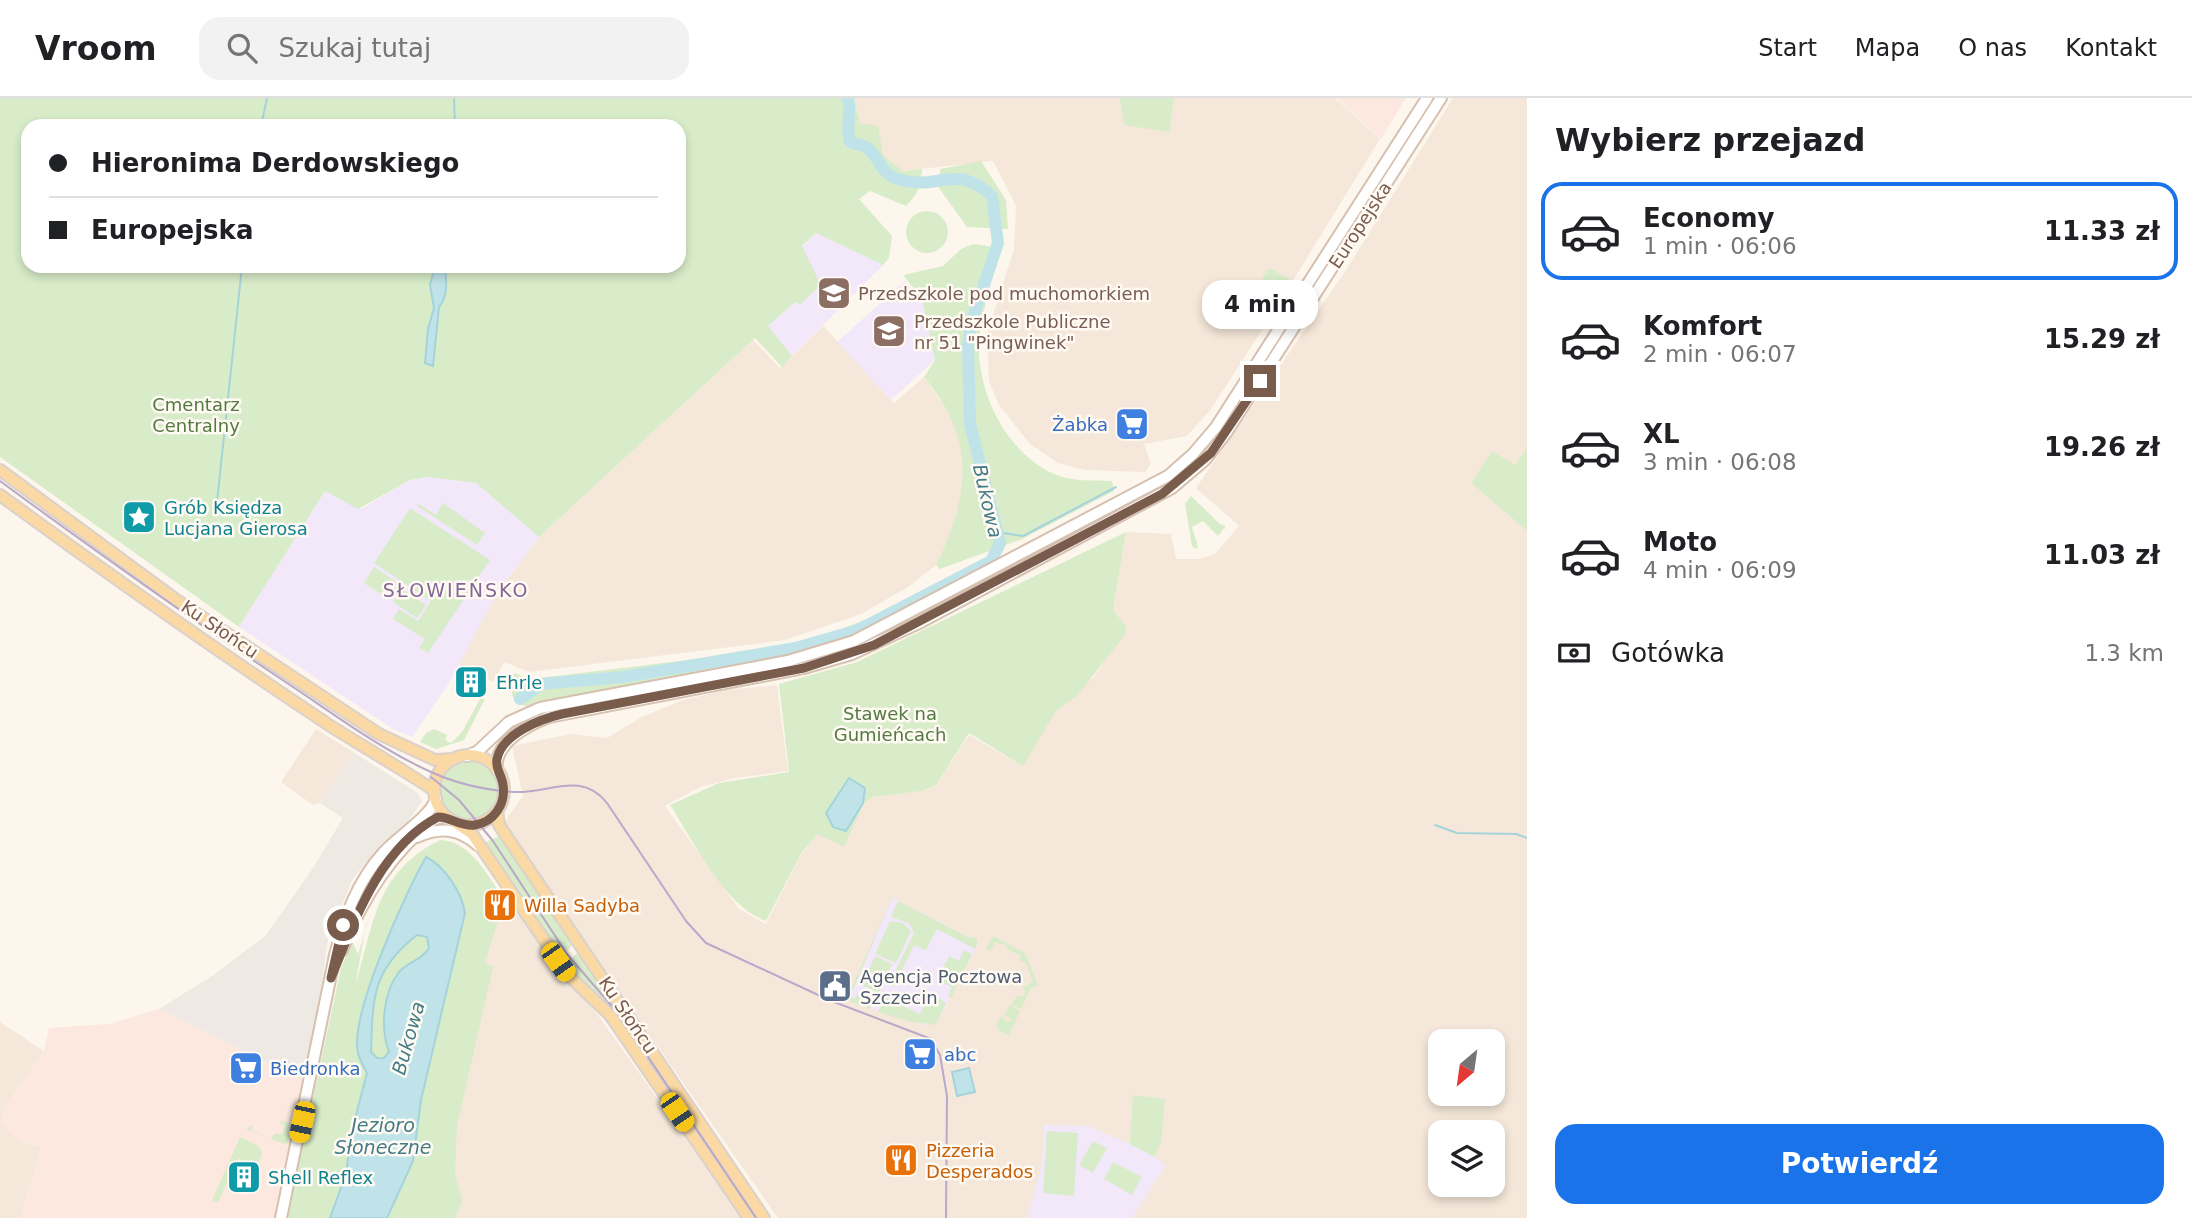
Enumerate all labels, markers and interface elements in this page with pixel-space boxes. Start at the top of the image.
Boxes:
search box [199,17,689,80]
text: Vroom [35,29,157,68]
icon: search [223,29,261,67]
text: Szukaj tutaj [279,33,431,63]
text: Start [1758,34,1817,62]
text: Mapa [1855,34,1920,62]
text: O nas [1958,34,2027,62]
text: Kontakt [2065,34,2157,62]
text: Wybierz przejazd [1555,121,1865,159]
text: Hieronima Derdowskiego [91,148,459,178]
street label: Europejska [1324,178,1396,272]
icon: car [1559,200,1622,263]
text: Economy [1643,203,1774,233]
text: Europejska [91,215,253,245]
text: 11.33 zł [2044,216,2160,246]
text: 1 min · 06:06 [1643,233,1797,259]
school or university icon: Przedszkole pod muchomorkiem [815,274,853,312]
callout: 4 min [1202,280,1318,328]
place label: Przedszkole pod muchomorkiem [858,283,1150,304]
text: 4 min [1224,291,1296,317]
icon: car [1559,308,1622,371]
place label: Przedszkole Publiczne nr 51 "Pingwinek" [914,311,1111,353]
text: Komfort [1643,311,1762,341]
school or university icon: Przedszkole Publiczne nr 51 "Pingwinek" [870,312,908,350]
text: 15.29 zł [2044,324,2160,354]
text: 2 min · 06:07 [1643,341,1797,367]
route end [1244,365,1276,397]
park label: Cmentarz Centralny [152,394,240,436]
supermarket icon: Żabka [1113,405,1151,443]
place label: Żabka [1052,414,1108,435]
icon: car [1559,416,1622,479]
text: XL [1643,419,1680,449]
text: 19.26 zł [2044,432,2160,462]
text: 3 min · 06:08 [1643,449,1797,475]
water label: Bukowa [969,462,1007,540]
place label: Grób Księdza Lucjana Gierosa [164,497,308,539]
place icon: Grób Księdza Lucjana Gierosa [120,498,158,536]
icon: car [1559,524,1622,587]
text: Moto [1643,527,1717,557]
text: 11.03 zł [2044,540,2160,570]
text: 4 min · 06:09 [1643,557,1797,583]
district label: SŁOWIEŃSKO [383,579,529,601]
street label: Ku Słońcu [178,596,262,662]
icon: cash [1555,634,1593,672]
text: Gotówka [1611,638,1725,668]
text: 1.3 km [2084,640,2164,666]
building icon: Ehrle [452,663,490,701]
place label: Ehrle [496,672,542,693]
park label: Stawek na Gumieńcach [834,703,946,745]
restaurant icon: Willa Sadyba [481,886,519,924]
place label: Willa Sadyba [524,895,640,916]
route start [327,909,359,941]
car [538,939,579,985]
place label: Agencja Pocztowa Szczecin [860,966,1022,1008]
public building icon: Agencja Pocztowa Szczecin [816,967,854,1005]
street label: Ku Słońcu [595,973,661,1057]
water label: Bukowa [387,999,429,1077]
north arrow [1428,1029,1505,1106]
map controls [1428,1029,1505,1197]
supermarket icon: abc [901,1035,939,1073]
place label: abc [944,1044,976,1065]
supermarket icon: Biedronka [227,1049,265,1087]
place label: Biedronka [270,1058,360,1079]
car [657,1089,698,1135]
car [288,1099,317,1145]
water label: Jezioro Słoneczne [334,1114,432,1158]
button: layers [1428,1120,1505,1197]
button: Potwierdź [1555,1124,2164,1204]
place label: Pizzeria Desperados [926,1140,1033,1182]
restaurant icon: Pizzeria Desperados [882,1141,920,1179]
building icon: Shell Reflex [225,1158,263,1196]
place label: Shell Reflex [268,1167,374,1188]

